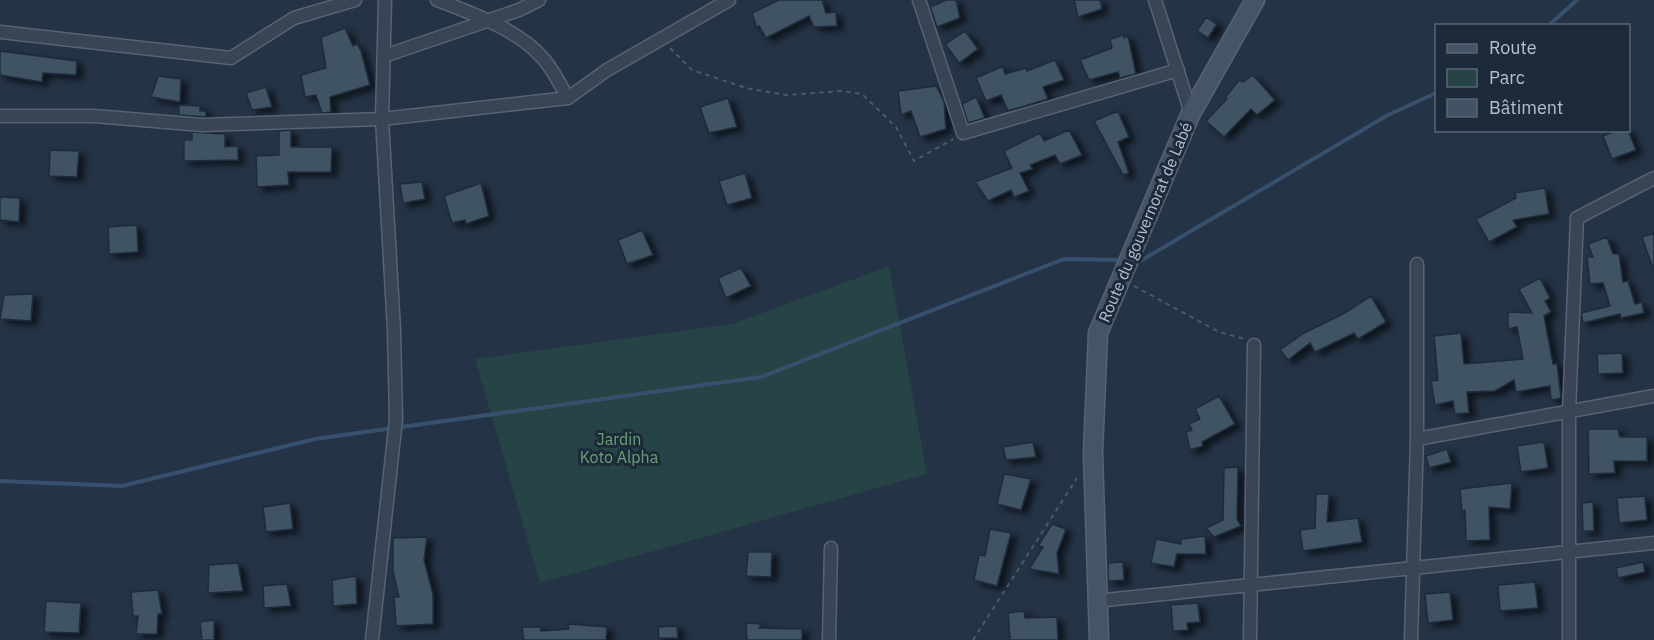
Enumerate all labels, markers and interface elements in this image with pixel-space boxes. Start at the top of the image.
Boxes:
legend [1435,24,1630,132]
text: Route [1489,36,1537,59]
text: Parc [1489,66,1525,89]
text: Bâtiment [1489,96,1563,119]
street label: Route du gouvernorat de Labé [1094,119,1196,325]
park label: Jardin Koto Alpha [580,429,659,467]

